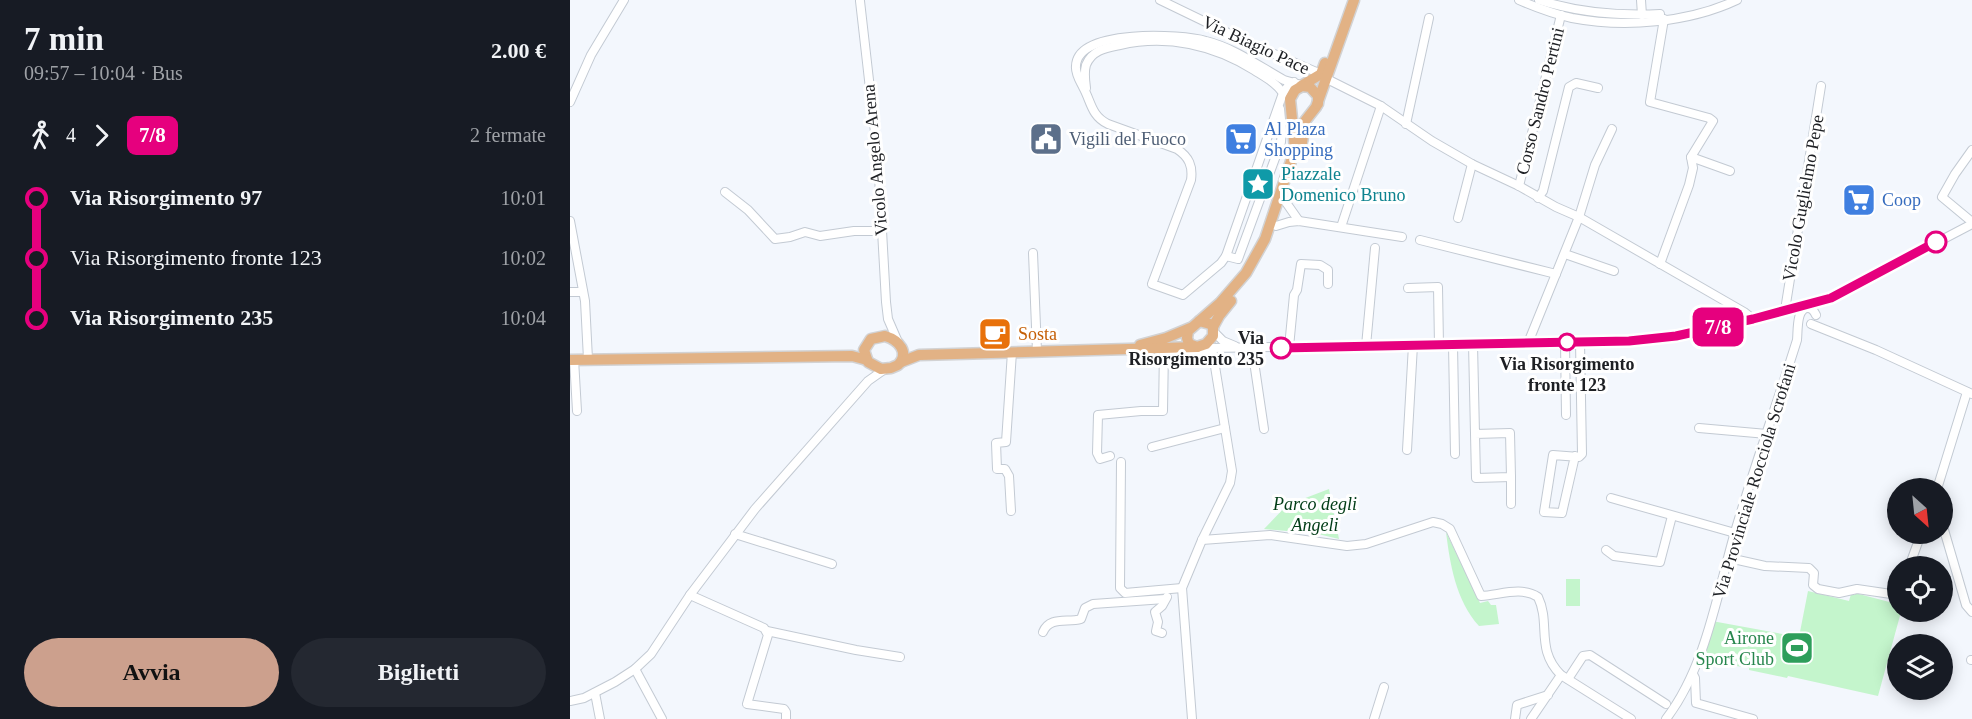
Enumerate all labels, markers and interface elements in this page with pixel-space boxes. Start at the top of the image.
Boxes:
street label: Via Biagio Pace [1199,11,1313,79]
text: 7 min [24,21,104,57]
street label: Corso Sandro Pertini [1512,25,1568,177]
text: 2.00 € [491,38,546,63]
text: 09:57 – 10:04 · Bus [24,62,183,84]
street label: Vicolo Angelo Arena [858,83,892,237]
street label: Vicolo Guglielmo Pepe [1778,113,1828,283]
icon: walk [24,119,57,152]
icon: forward [85,119,118,152]
place label: Al Plaza Shopping [1264,119,1333,160]
public building icon: Vigili del Fuoco [1028,121,1064,157]
supermarket icon: Al Plaza Shopping [1223,121,1259,157]
text: 7/8 [139,123,166,147]
text: 4 [66,124,76,146]
text: 2 fermate [470,124,546,146]
place label: Vigili del Fuoco [1069,129,1186,149]
place label: Piazzale Domenico Bruno [1281,164,1405,205]
place icon: Piazzale Domenico Bruno [1240,166,1276,202]
supermarket icon: Coop [1841,182,1877,218]
text: Via Risorgimento 97 [70,185,262,210]
text: 10:01 [500,187,546,209]
place label: Coop [1882,190,1921,210]
unlabelled marker [1925,231,1947,253]
text: Via Risorgimento fronte 123 [70,245,322,270]
text: 10:02 [500,247,546,269]
text: Via Risorgimento 235 [70,305,273,330]
text: 10:04 [500,307,546,329]
line badge: 7/8 [1684,308,1752,346]
text: 7/8 [1705,315,1731,339]
cafe icon: Sosta [977,316,1013,352]
place label: Sosta [1018,324,1057,344]
place label: Via Risorgimento 235 [1129,328,1264,369]
marker: Via Risorgimento fronte 123 [1558,333,1576,351]
marker: Via Risorgimento 235 [1270,337,1292,359]
place label: Via Risorgimento fronte 123 [1500,354,1634,395]
street label: Via Provinciale Rocciola Scrofani [1709,361,1799,601]
north arrow [1887,478,1953,544]
map controls [1887,478,1953,700]
park label: Parco degli Angeli [1272,494,1357,535]
button: locate [1887,556,1953,622]
place label: Airone Sport Club [1695,628,1774,669]
sports icon: Airone Sport Club [1779,630,1815,666]
button: layers [1887,634,1953,700]
button: Avvia [24,638,279,707]
button: Biglietti [291,638,546,707]

